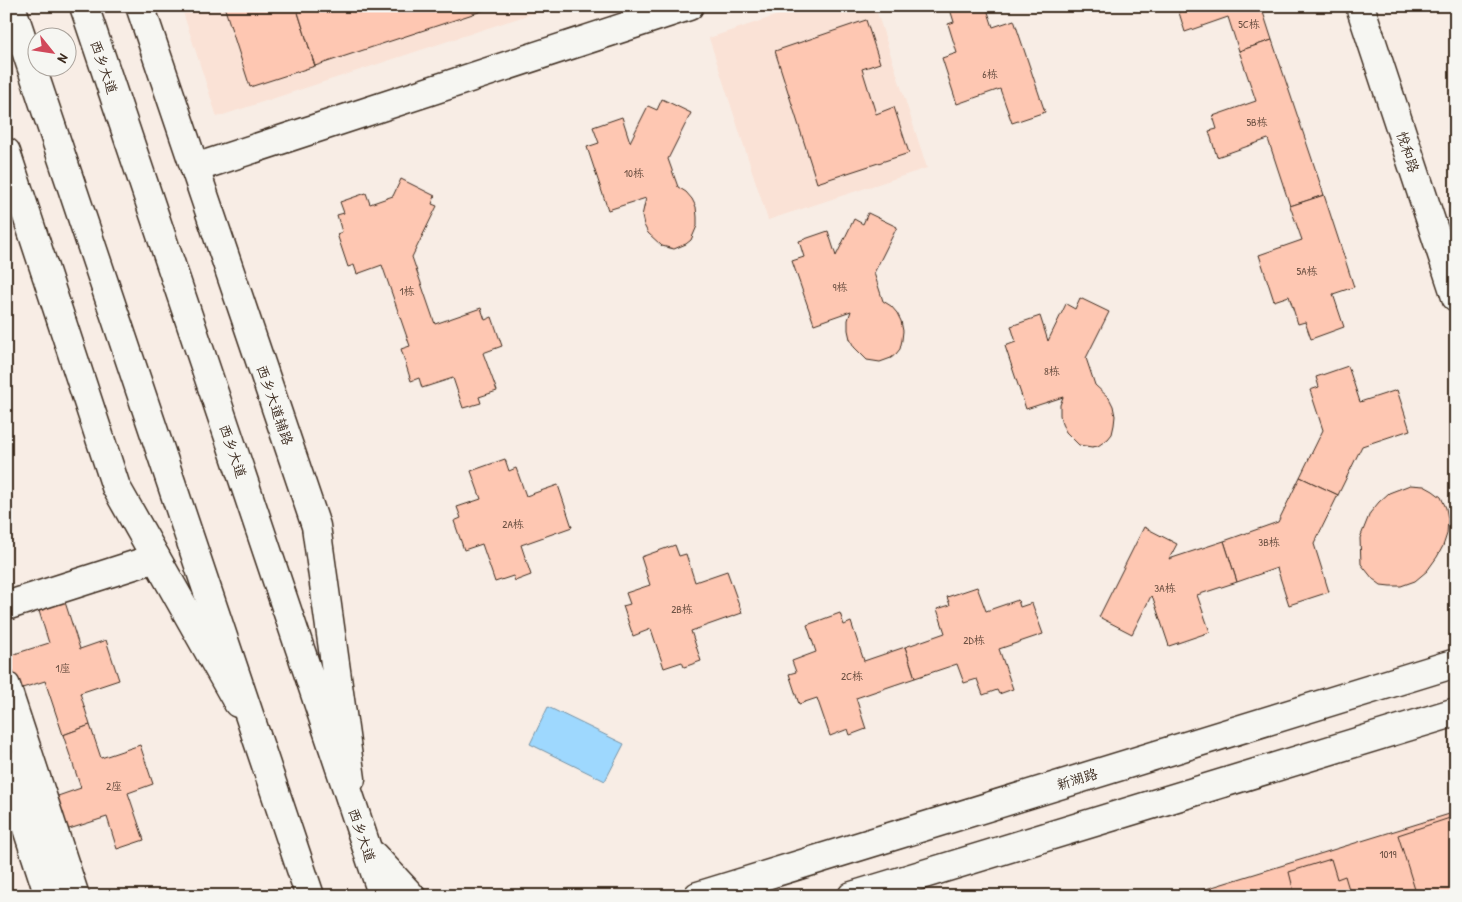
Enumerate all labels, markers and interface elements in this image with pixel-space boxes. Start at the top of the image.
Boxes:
house number: 5C栋 [1238,17,1260,31]
north arrow [28,28,78,78]
street label: 西乡大道 [86,37,123,96]
text: N [53,51,74,67]
house number: 6栋 [982,67,998,81]
house number: 5B栋 [1246,115,1268,129]
street label: 悦和路 [1393,129,1424,175]
house number: 10栋 [624,166,644,180]
house number: 5A栋 [1296,264,1318,278]
house number: 9栋 [832,280,848,294]
house number: 1栋 [400,284,415,298]
street label: 西乡大道辅路 [253,362,298,448]
house number: 8栋 [1044,364,1060,378]
street label: 西乡大道 [215,421,252,480]
house number: 2A栋 [502,517,524,531]
house number: 3B栋 [1258,535,1280,549]
house number: 3A栋 [1154,581,1176,595]
house number: 2B栋 [671,602,693,616]
house number: 2D栋 [963,633,985,647]
house number: 1座 [56,661,71,675]
house number: 2C栋 [841,669,863,683]
street label: 新湖路 [1054,763,1100,794]
house number: 2座 [106,779,122,793]
street label: 西乡大道 [344,805,381,864]
house number: 1019 [1380,847,1396,861]

